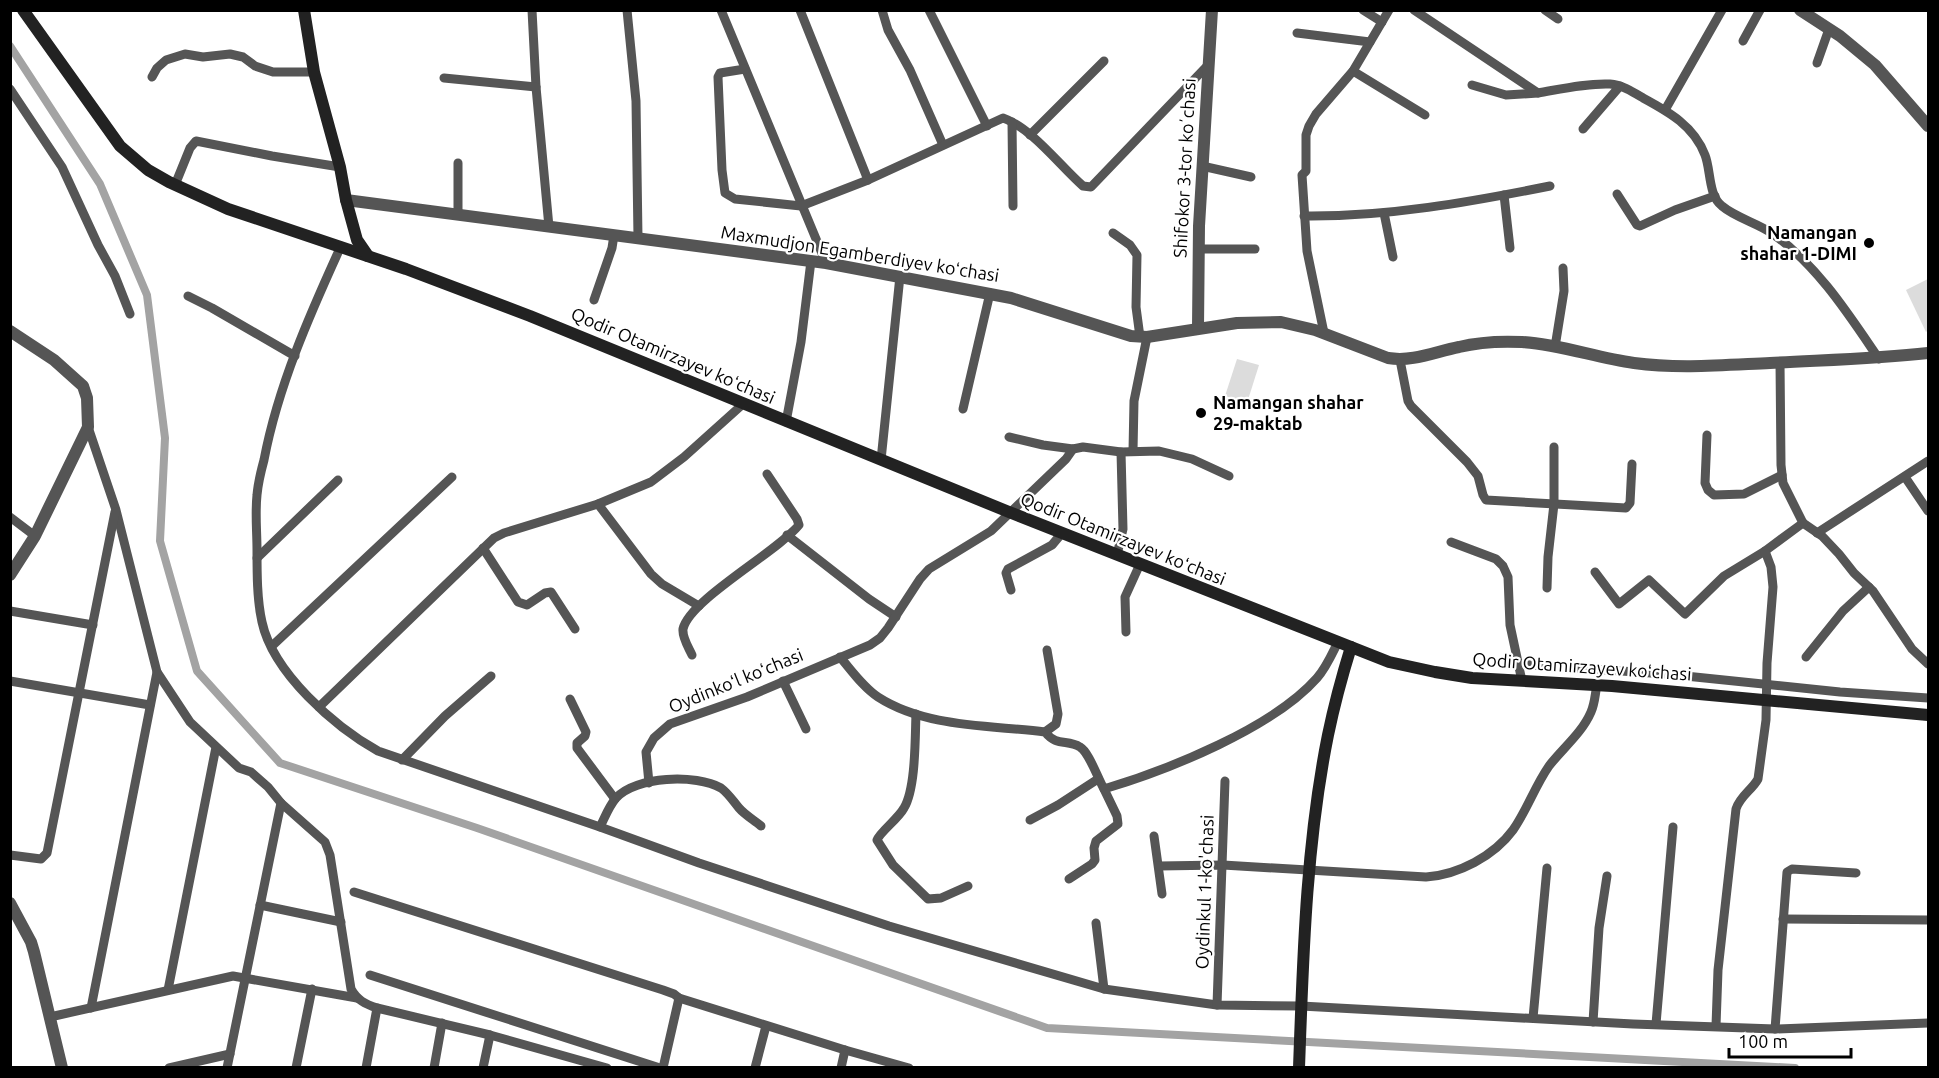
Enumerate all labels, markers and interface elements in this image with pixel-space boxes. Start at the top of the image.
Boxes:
street label: Shifokor 3-tor koʼchasi [1169,77,1199,258]
street label: Maxmudjon Egamberdiyev koʻchasi [720,221,1001,285]
place label: Namangan shahar 1-DIMI [1740,222,1857,263]
marker: Namangan shahar 1-DIMI [1862,236,1876,250]
street label: Qodir Otamirzayev koʻchasi [568,303,778,408]
place label: Namangan shahar 29-maktab [1213,392,1364,433]
marker: Namangan shahar 29-maktab [1194,406,1208,420]
street label: Qodir Otamirzayev koʻchasi [1017,488,1229,589]
street label: Oydinkoʻl koʻchasi [665,644,806,716]
street label: Qodir Otamirzayev koʻchasi [1472,648,1692,685]
street label: Oydinkul 1-ko'chasi [1191,814,1217,970]
scale bar [1729,1021,1850,1059]
text: 100 m [1738,1031,1788,1051]

